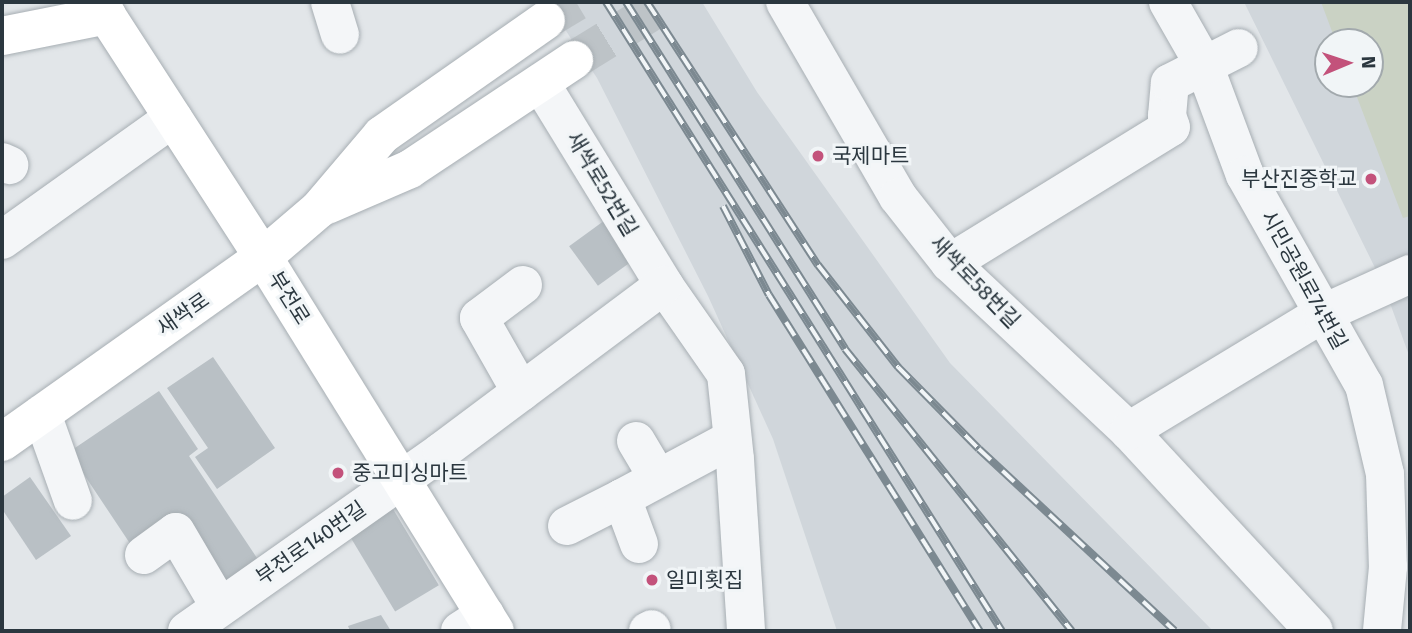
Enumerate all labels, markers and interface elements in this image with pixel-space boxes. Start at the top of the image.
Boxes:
north arrow [1314,28,1384,98]
text: N [1357,56,1380,69]
street label: 새싹로52번길 [561,127,643,241]
place label: 국제마트 [832,143,909,169]
marker: 국제마트 [810,148,826,164]
place label: 부산진중학교 [1241,166,1357,192]
marker: 부산진중학교 [1363,171,1379,187]
street label: 시민공원로74번길 [1255,206,1353,354]
street label: 새싹로58번길 [925,231,1025,333]
street label: 부전로 [263,267,315,329]
street label: 새싹로 [152,287,214,341]
place label: 중고미싱마트 [352,460,468,486]
marker: 중고미싱마트 [330,465,346,481]
street label: 부전로140번길 [251,496,371,590]
place label: 일미횟집 [666,567,743,593]
marker: 일미횟집 [644,572,660,588]

